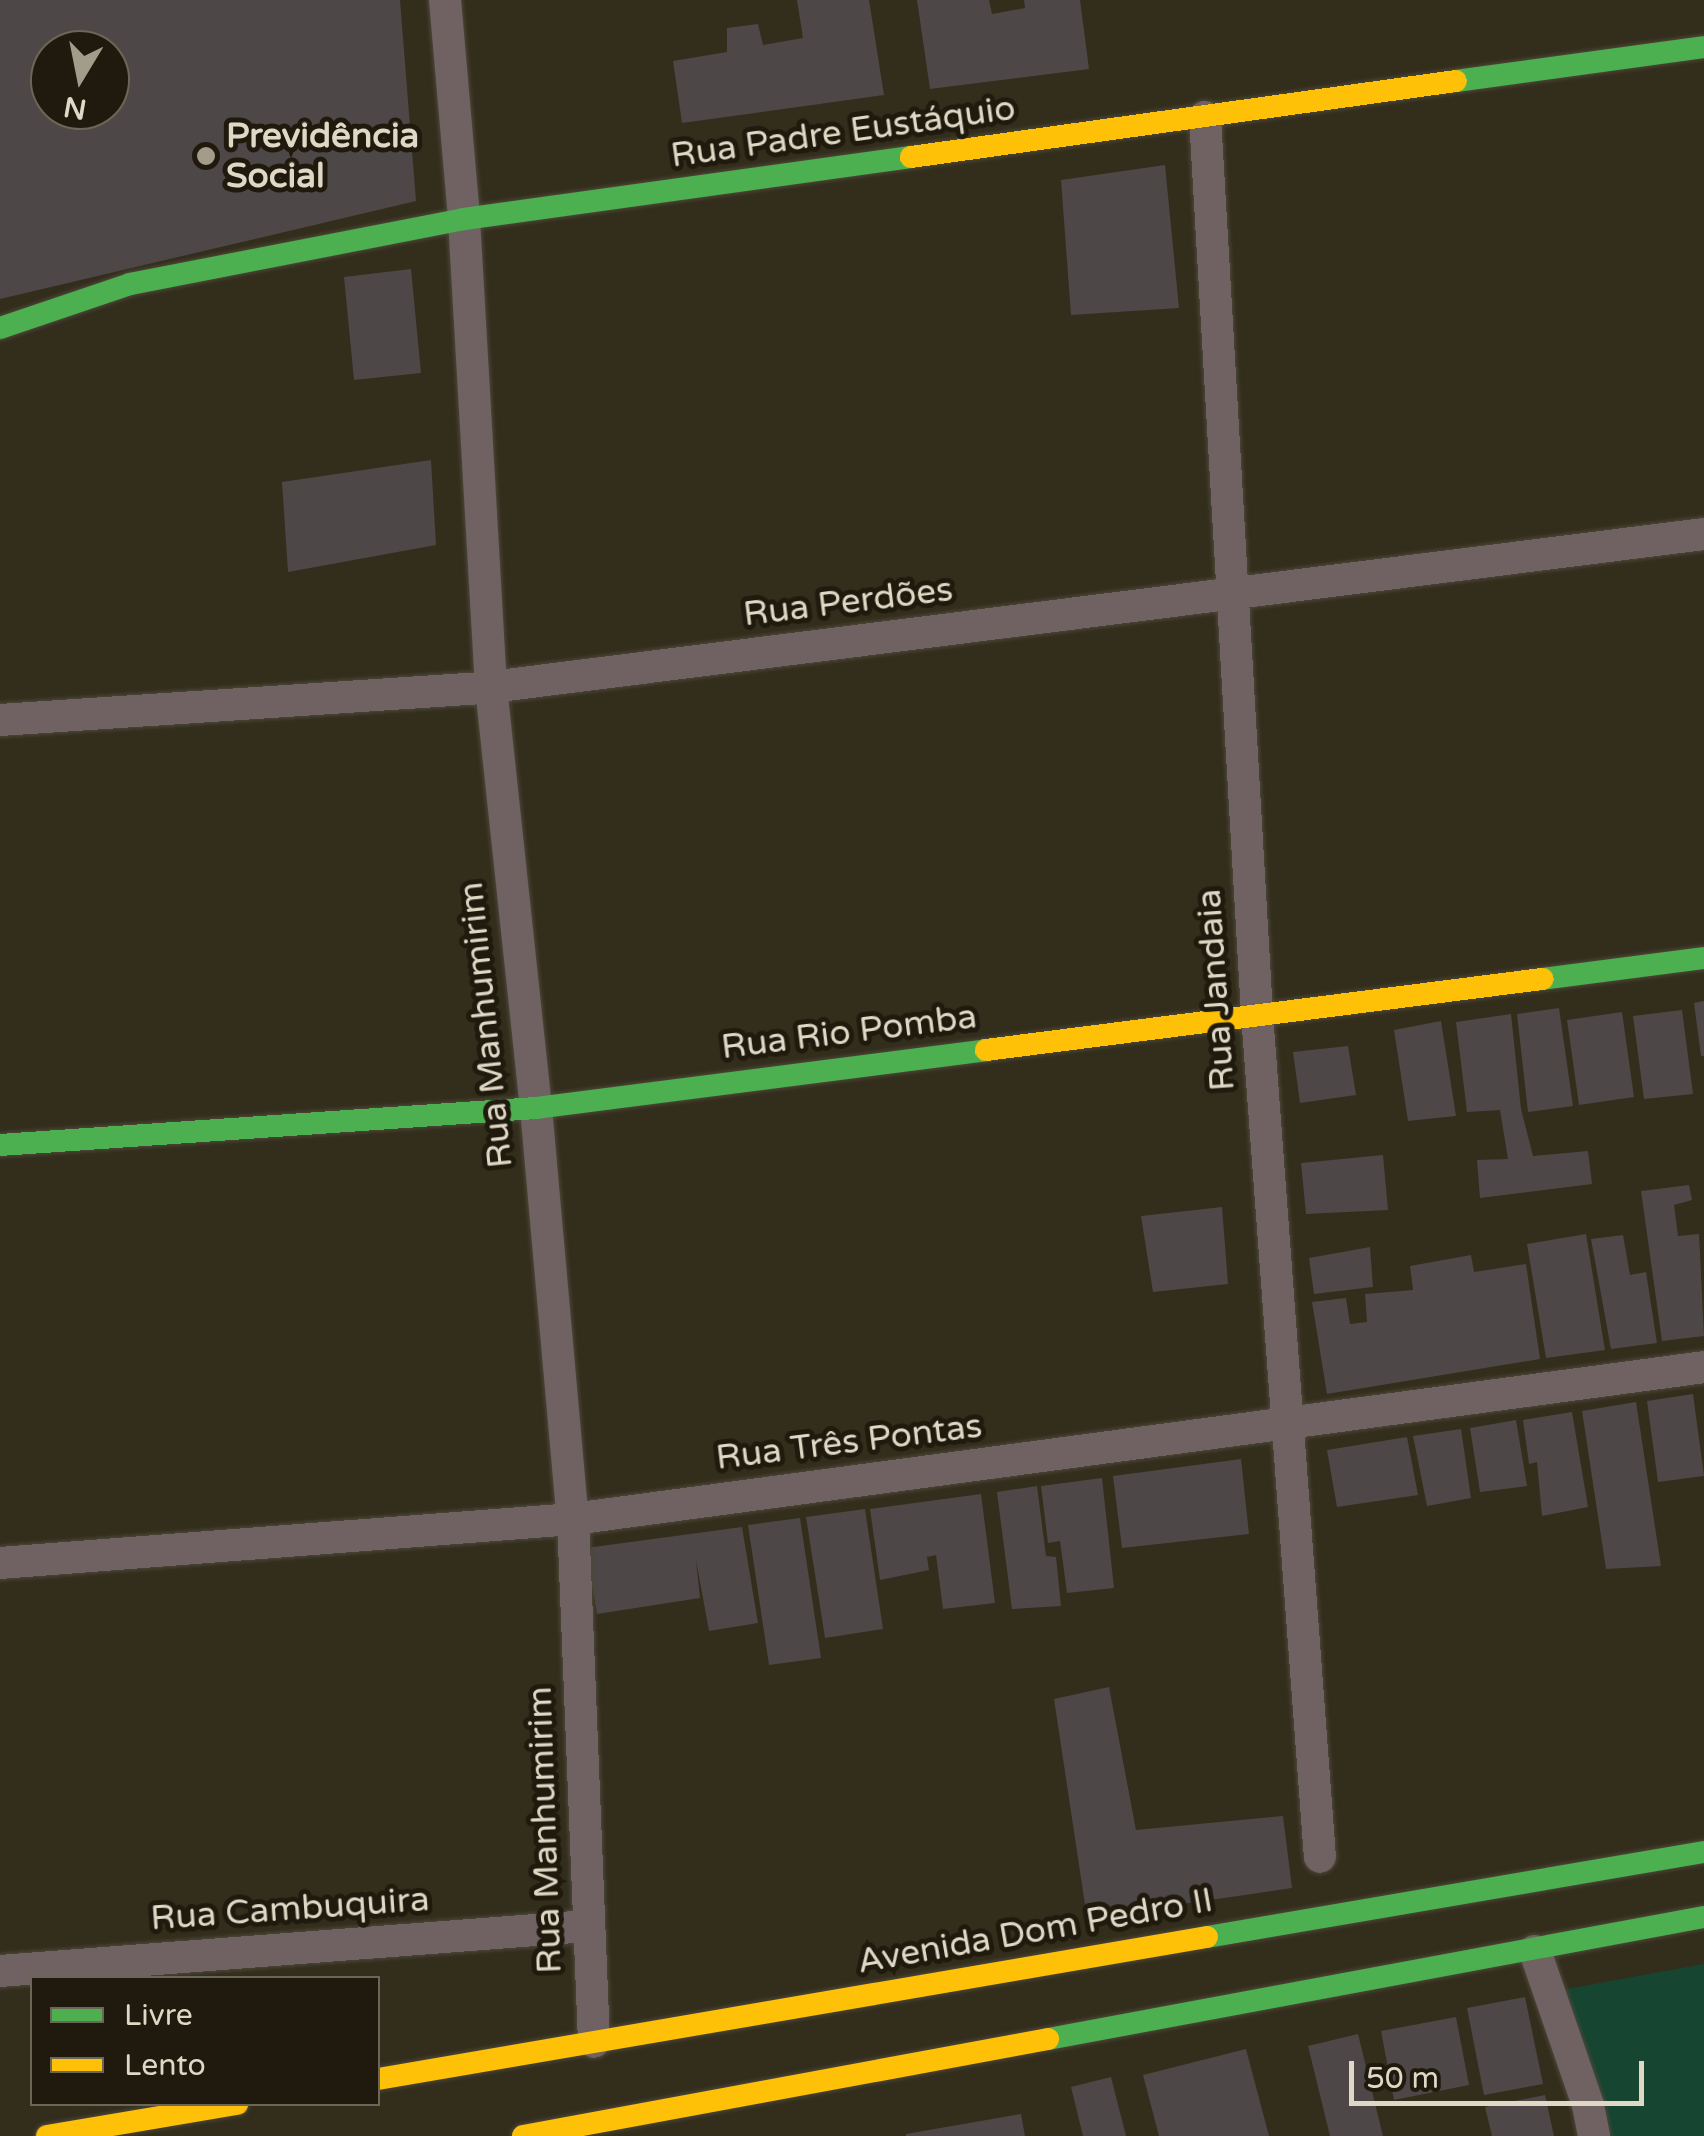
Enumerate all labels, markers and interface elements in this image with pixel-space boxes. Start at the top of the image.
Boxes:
north arrow [30,30,130,130]
street label: Rua Padre Eustáquio [668,87,1018,177]
text: N [61,89,89,126]
place label: Previdência Social [226,115,419,197]
marker: Previdência Social [195,145,217,167]
street label: Rua Perdões [741,568,955,636]
street label: Rua Manhumirim [450,880,522,1170]
street label: Rua Jandaia [1188,888,1244,1092]
street label: Rua Rio Pomba [719,995,979,1069]
street label: Rua Três Pontas [714,1405,984,1479]
street label: Rua Manhumirim [519,1686,571,1974]
street label: Rua Cambuquira [149,1878,431,1940]
street label: Avenida Dom Pedro II [854,1879,1216,1983]
legend [30,1976,380,2106]
text: Livre [124,1997,193,2034]
scale bar [1354,2041,1649,2103]
text: Lento [124,2047,206,2084]
text: 50 m [1366,2060,1439,2097]

